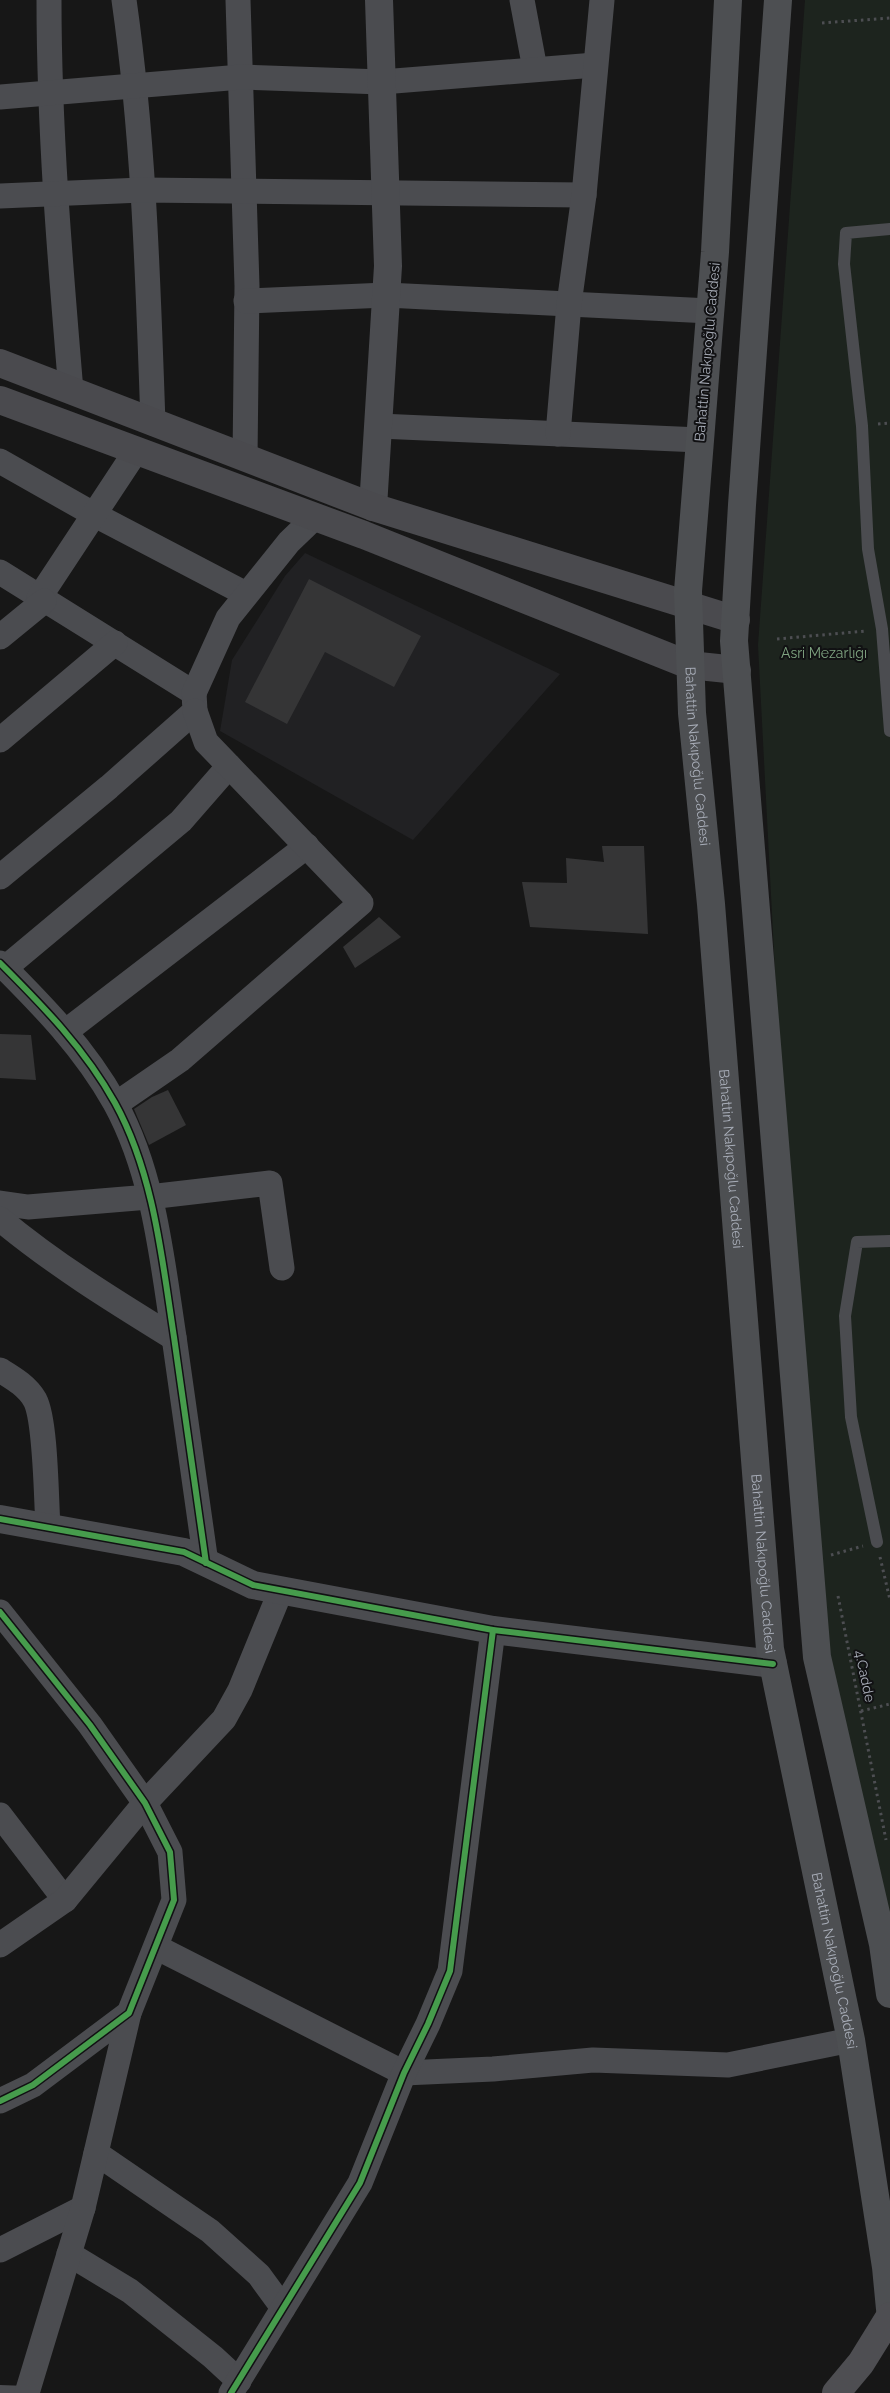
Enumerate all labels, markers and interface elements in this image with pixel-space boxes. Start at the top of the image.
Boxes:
street label: Bahattin Nakıpoğlu Caddesi [691,262,723,442]
park label: Asri Mezarlığı [781,645,867,661]
street label: Bahattin Nakıpoğlu Caddesi [682,666,713,847]
street label: Bahattin Nakıpoğlu Caddesi [716,1068,746,1249]
street label: Bahattin Nakıpoğlu Caddesi [748,1473,779,1655]
street label: 4.Cadde [852,1648,878,1704]
street label: Bahattin Nakıpoğlu Caddesi [808,1871,860,2050]

